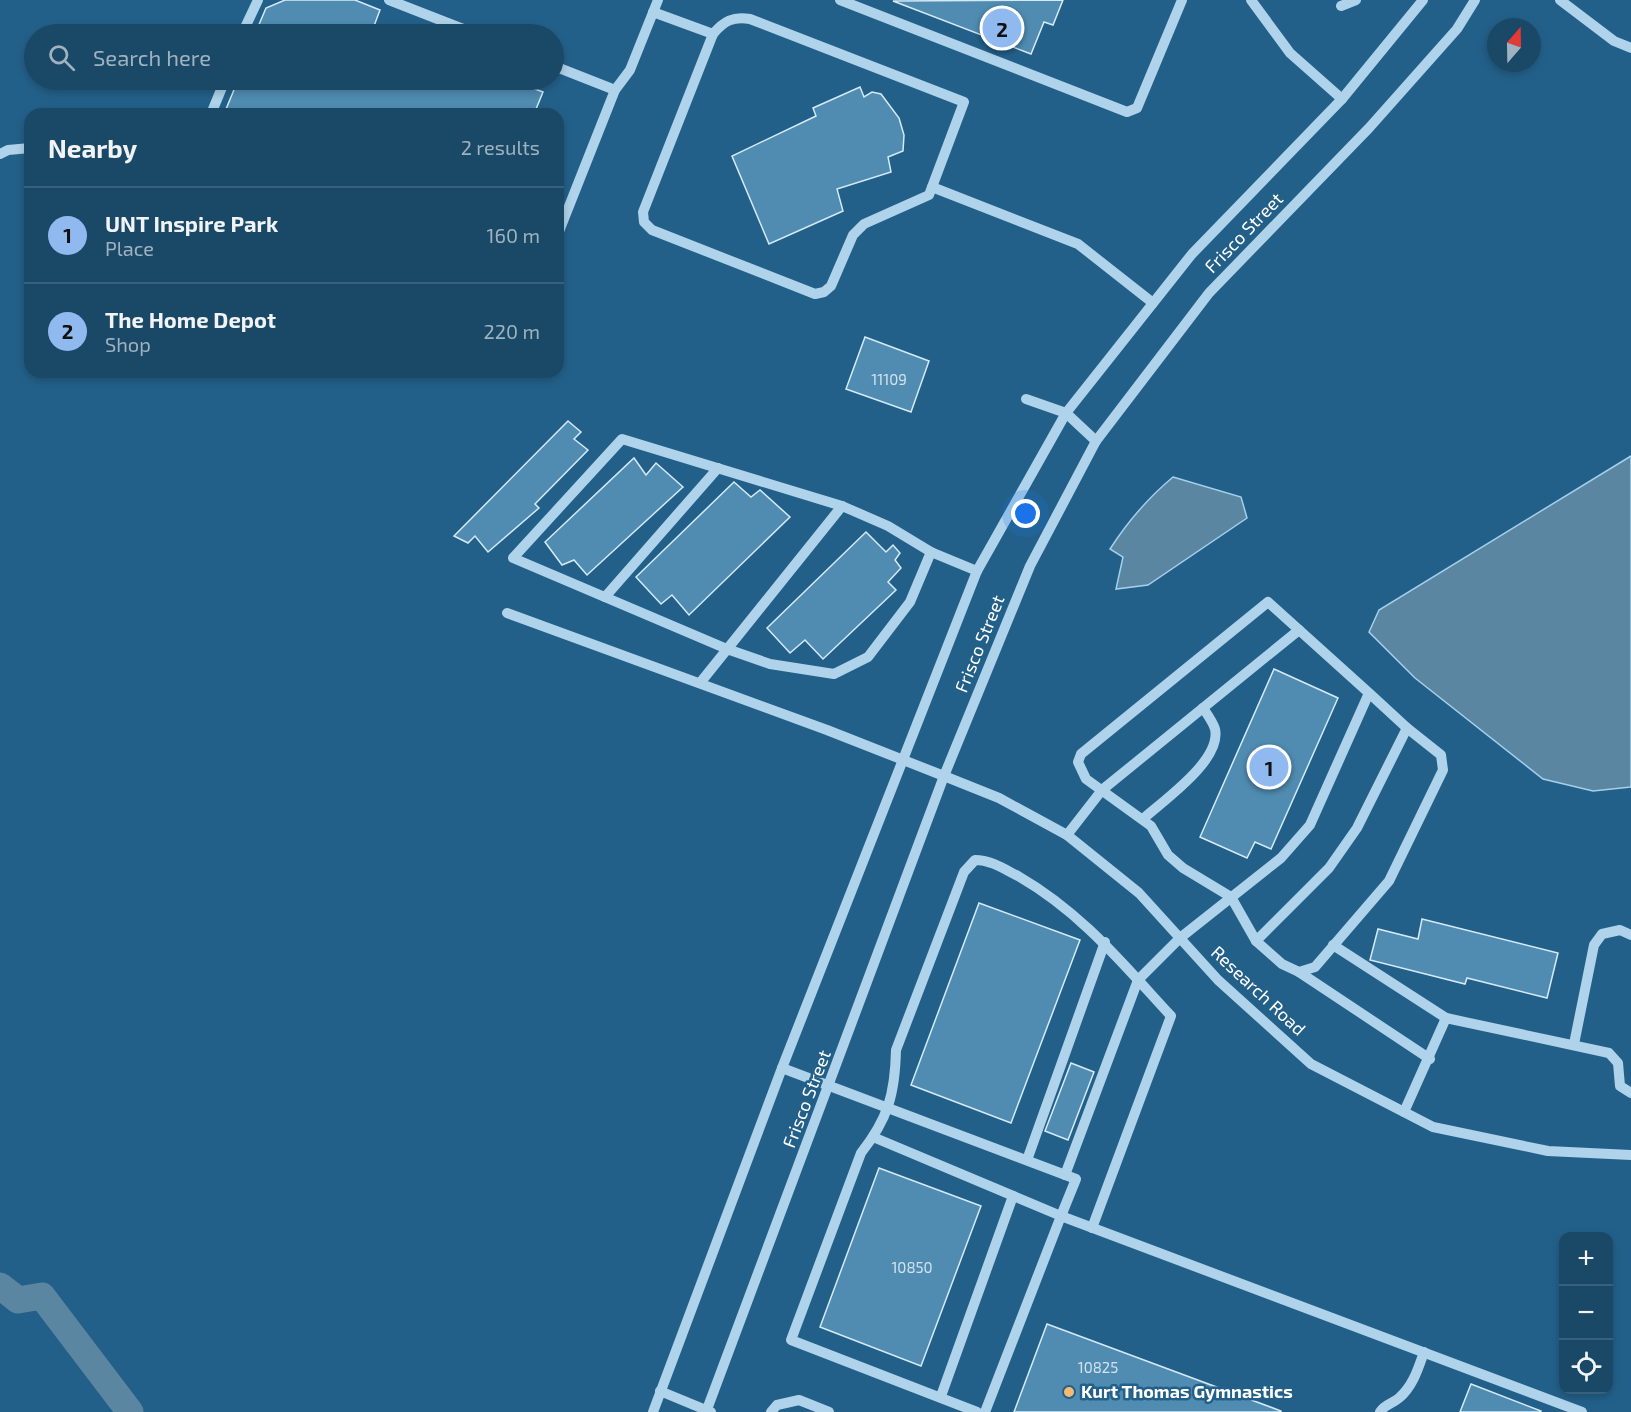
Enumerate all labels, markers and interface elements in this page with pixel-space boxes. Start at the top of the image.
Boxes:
pin: 2 [982,6,1022,51]
north arrow [1487,18,1541,72]
search box [24,24,564,90]
icon: search [45,41,78,74]
text: Search here [93,44,211,70]
text: Nearby [48,132,137,163]
text: 2 results [461,135,540,159]
street label: Frisco Street [1200,187,1287,277]
text: UNT Inspire Park [105,210,278,236]
text: 1 [63,223,72,247]
text: 160 m [487,223,540,247]
text: Place [105,236,154,260]
text: The Home Depot [105,306,276,332]
text: 2 [62,319,73,343]
text: 220 m [483,319,540,343]
text: Shop [105,332,151,356]
house number: 11109 [871,370,907,388]
your location [1011,499,1040,528]
street label: Frisco Street [950,592,1009,696]
pin: 1 [1250,744,1288,789]
street label: Research Road [1207,941,1310,1040]
street label: Frisco Street [777,1046,835,1151]
map controls [1559,1232,1613,1394]
button: + [1559,1232,1613,1286]
house number: 10850 [891,1258,933,1276]
button: − [1559,1286,1613,1340]
button: locate [1559,1340,1613,1394]
house number: 10825 [1078,1358,1118,1376]
place label: Kurt Thomas Gymnastics [1081,1380,1293,1402]
marker: Kurt Thomas Gymnastics [1062,1385,1076,1399]

